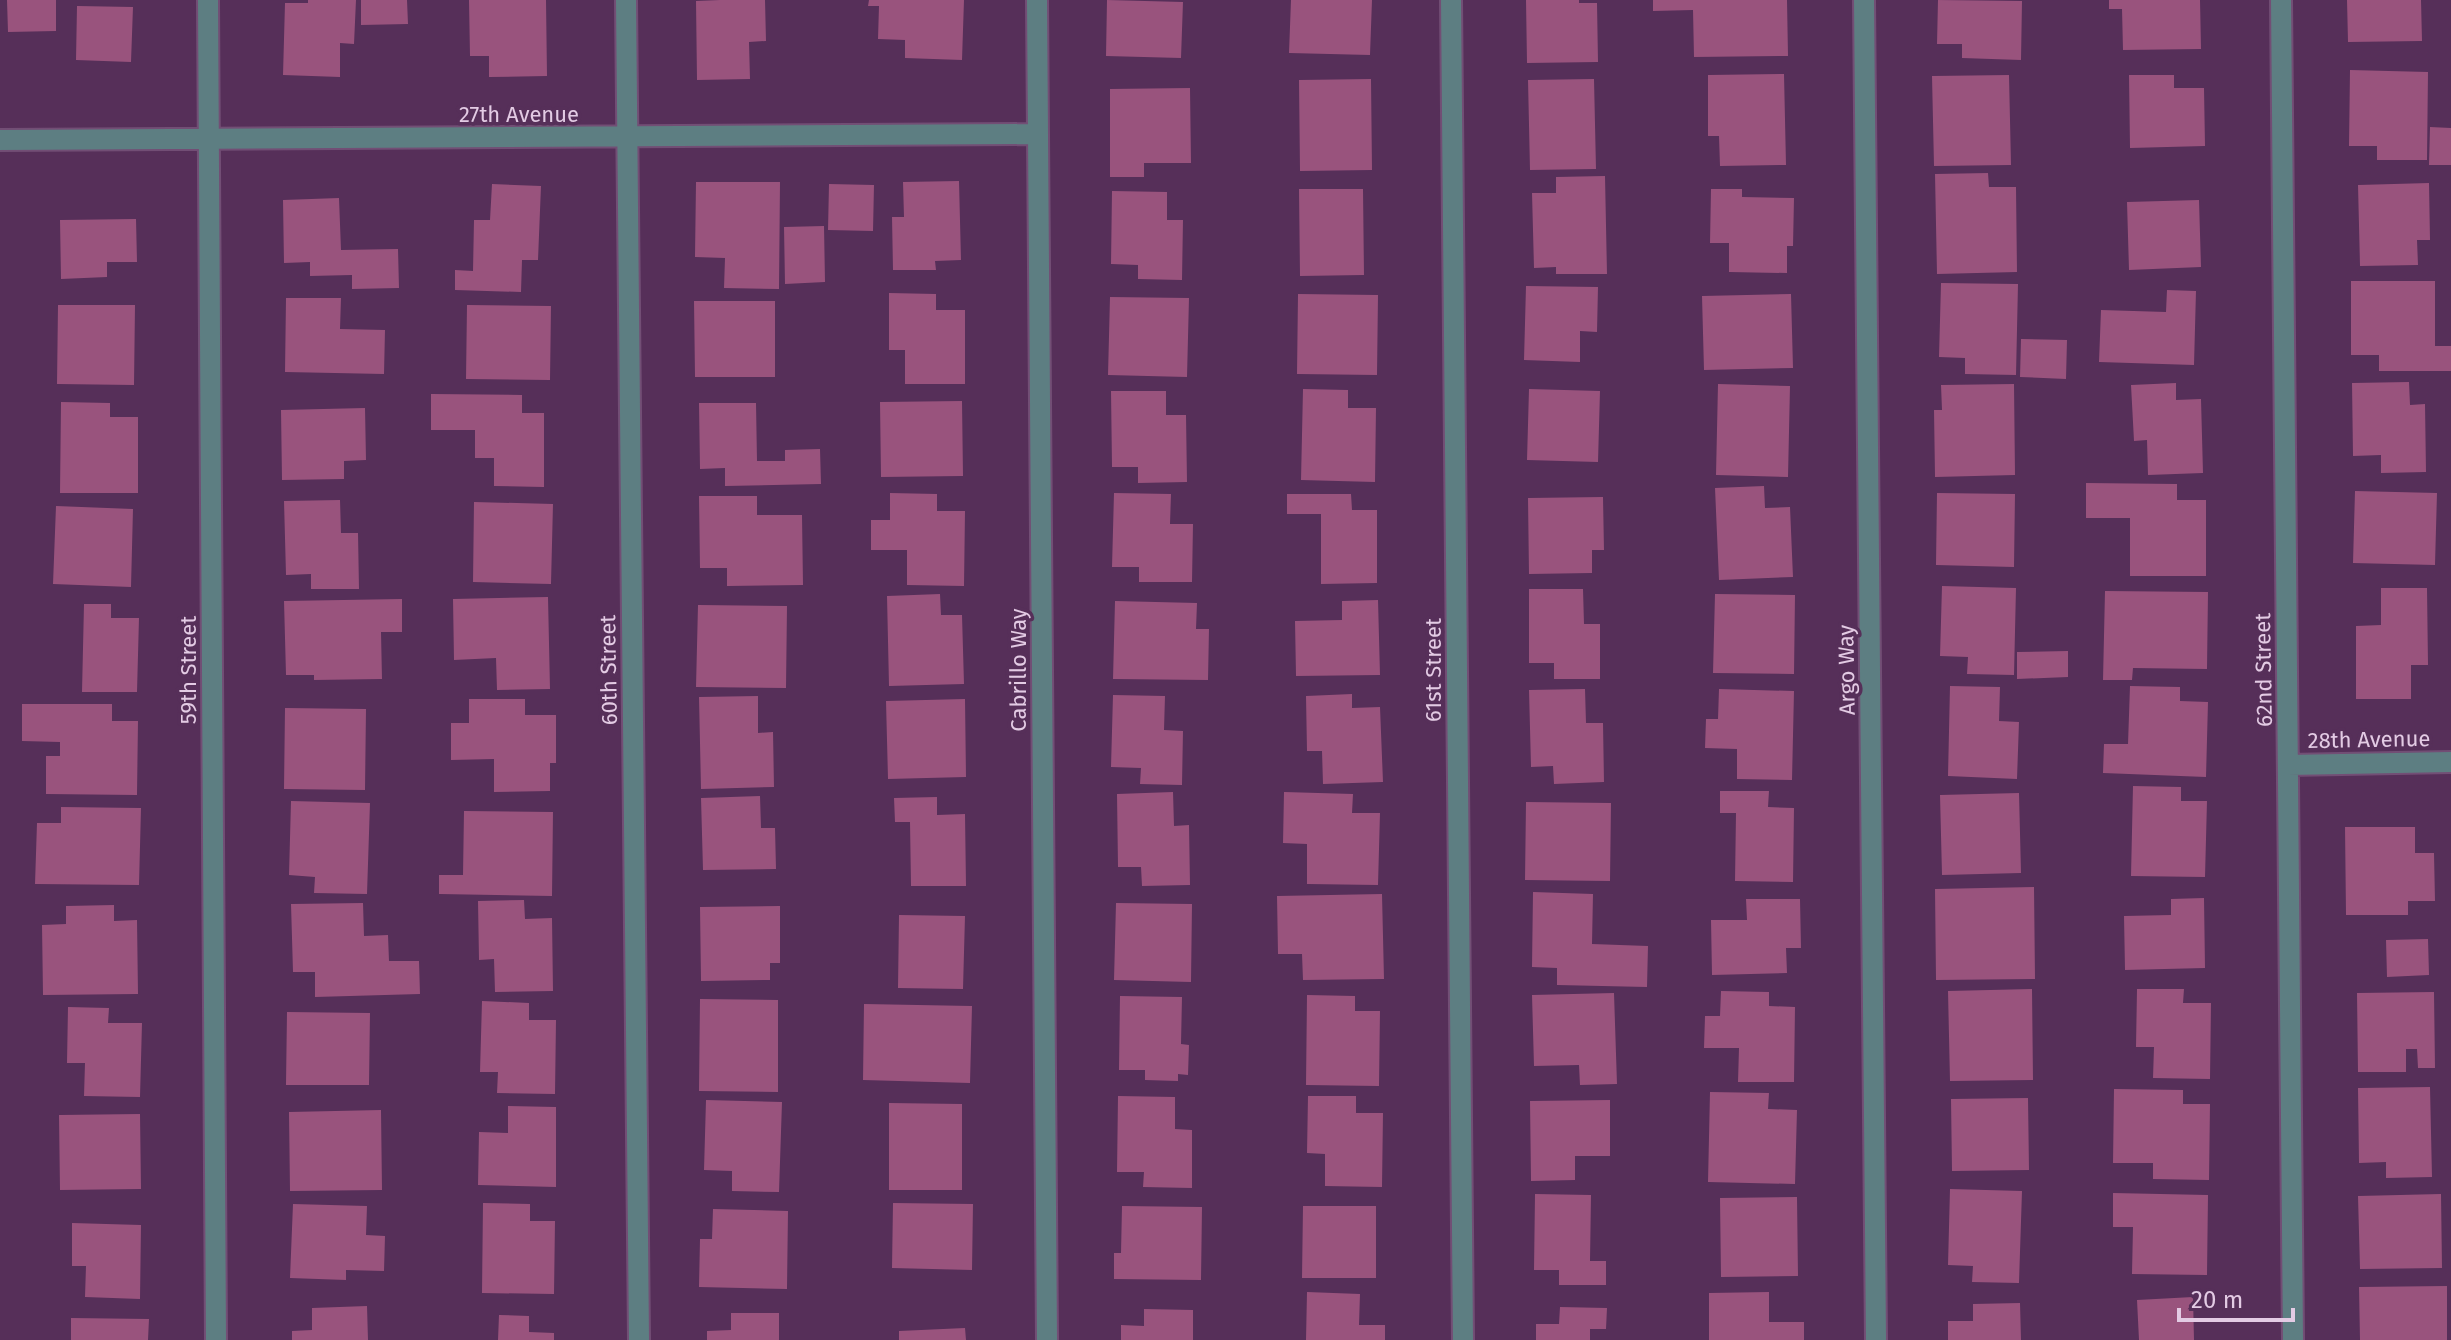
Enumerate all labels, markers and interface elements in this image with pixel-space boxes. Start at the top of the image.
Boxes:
street label: 27th Avenue [459,101,579,128]
street label: Cabrillo Way [1005,608,1032,732]
street label: 62nd Street [2249,613,2278,727]
street label: 60th Street [594,615,623,725]
street label: 59th Street [175,616,202,724]
street label: 61st Street [1420,618,1447,722]
street label: Argo Way [1832,624,1861,715]
street label: 28th Avenue [2307,725,2431,754]
scale bar [2179,1272,2293,1322]
text: 20 m [2191,1286,2243,1314]

